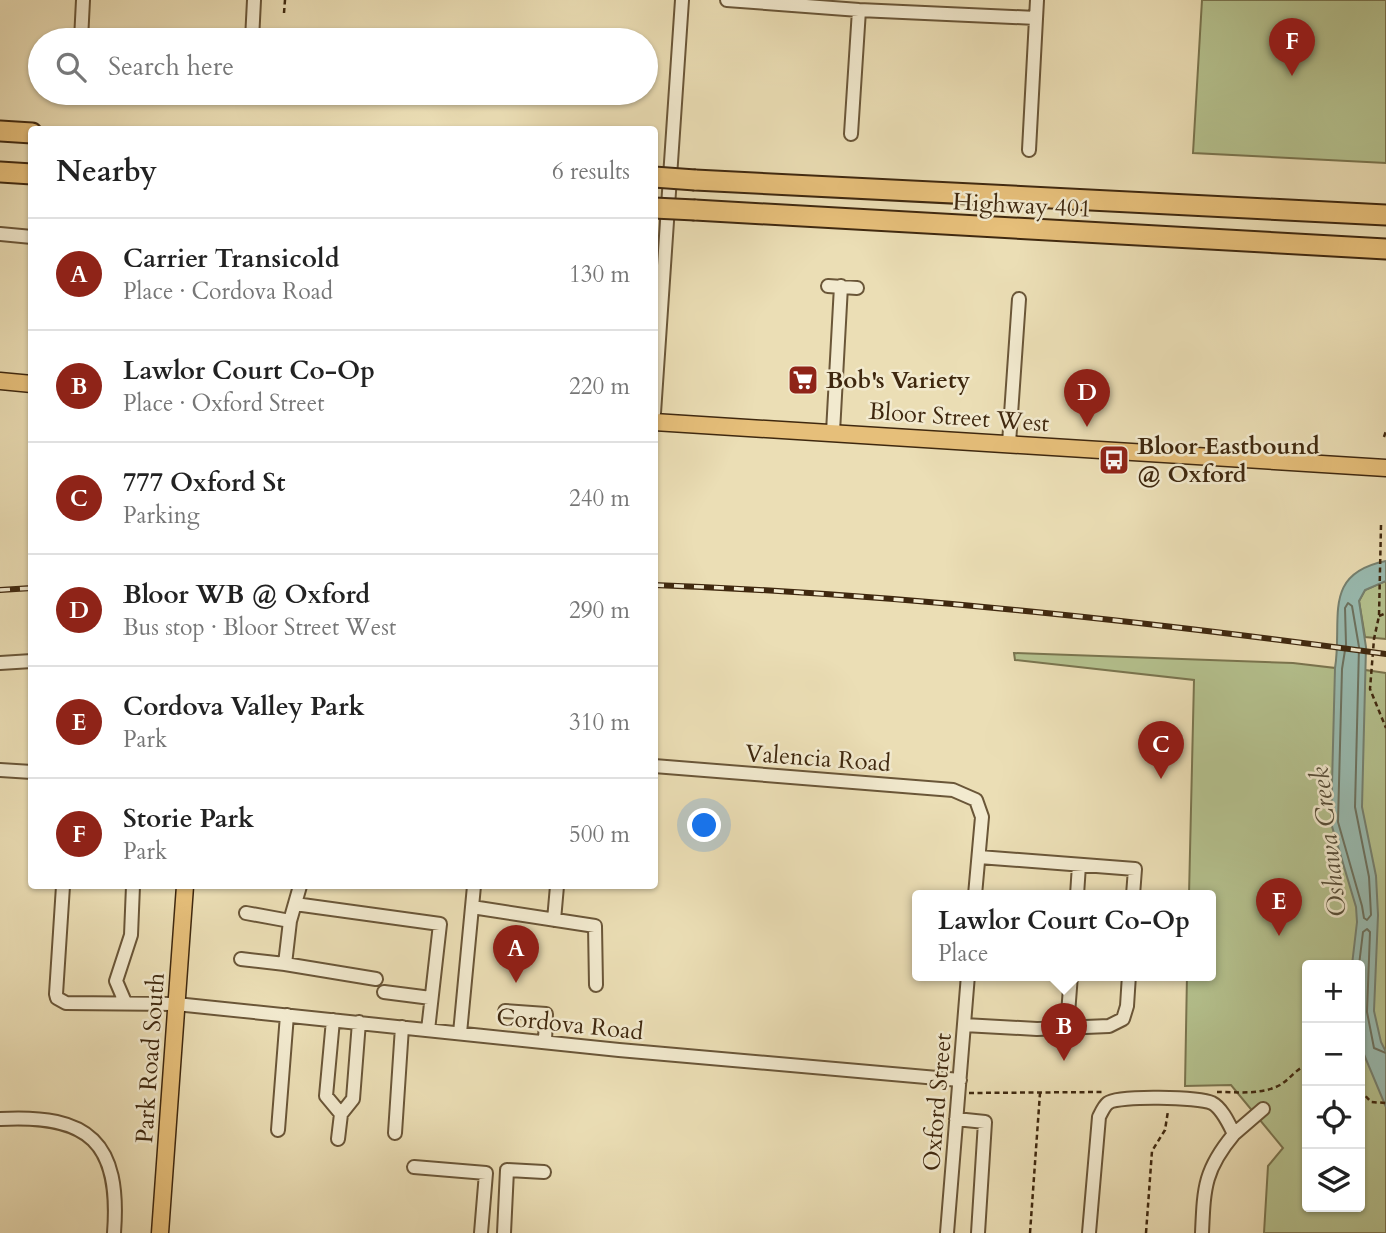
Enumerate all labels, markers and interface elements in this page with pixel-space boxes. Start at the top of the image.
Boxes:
pin: F [1269,18,1315,76]
search box [28,28,658,105]
icon: search [52,48,90,86]
text: Search here [108,49,234,84]
text: Nearby [56,151,157,192]
text: 6 results [552,156,630,187]
street label: Highway 401 [952,185,1092,226]
text: Carrier Transicold [123,241,339,276]
text: A [70,259,88,290]
text: 130 m [569,259,630,290]
text: Place · Cordova Road [123,276,333,307]
text: Lawlor Court Co-Op [123,353,375,388]
supermarket icon: Bob's Variety [786,363,820,397]
place label: Bob's Variety [826,364,970,397]
pin: D [1064,369,1110,427]
text: B [71,371,87,402]
text: 220 m [569,371,630,402]
text: Place · Oxford Street [123,388,324,419]
street label: Bloor Street West [868,395,1051,440]
place label: Bloor Eastbound @ Oxford [1137,430,1320,491]
bus stop icon: Bloor Eastbound @ Oxford [1097,443,1131,477]
text: 777 Oxford St [123,465,285,500]
text: C [70,483,88,514]
text: 240 m [569,483,630,514]
text: Parking [123,500,200,531]
text: Bloor WB @ Oxford [123,577,370,612]
text: D [69,595,89,626]
text: 290 m [569,595,630,626]
text: Bus stop · Bloor Street West [123,612,396,643]
text: Cordova Valley Park [123,689,365,724]
text: E [72,707,86,738]
text: 310 m [569,707,630,738]
pin: C [1138,721,1184,779]
text: Park [123,724,167,755]
street label: Valencia Road [744,737,892,780]
water label: Oshawa Creek [1302,765,1355,919]
text: Storie Park [123,801,254,836]
your location [687,808,721,842]
text: F [72,819,86,850]
text: 500 m [569,819,630,850]
text: Park [123,836,167,867]
pin: E [1256,878,1302,936]
popup [912,890,1216,981]
text: Lawlor Court Co-Op [938,903,1190,938]
pin: A [493,925,539,983]
text: Place [938,938,988,969]
map controls [1302,960,1365,1212]
button: + [1302,960,1365,1023]
street label: Park Road South [128,972,173,1144]
street label: Cordova Road [495,1000,645,1049]
pin: B [1041,1003,1087,1061]
button: − [1302,1023,1365,1086]
street label: Oxford Street [915,1031,960,1173]
button: locate [1302,1086,1365,1149]
button: layers [1302,1149,1365,1212]

